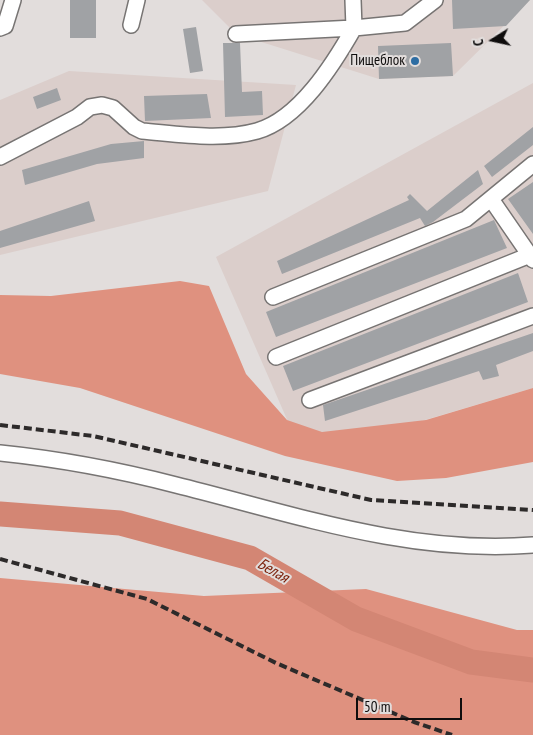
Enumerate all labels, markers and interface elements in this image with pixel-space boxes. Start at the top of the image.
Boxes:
north arrow [468,15,518,65]
text: С [469,38,488,47]
place label: Пищеблок [350,52,405,70]
marker: Пищеблок [409,55,421,67]
water label: Белая [254,555,292,587]
scale bar [358,688,464,720]
text: 50 m [364,697,390,716]

